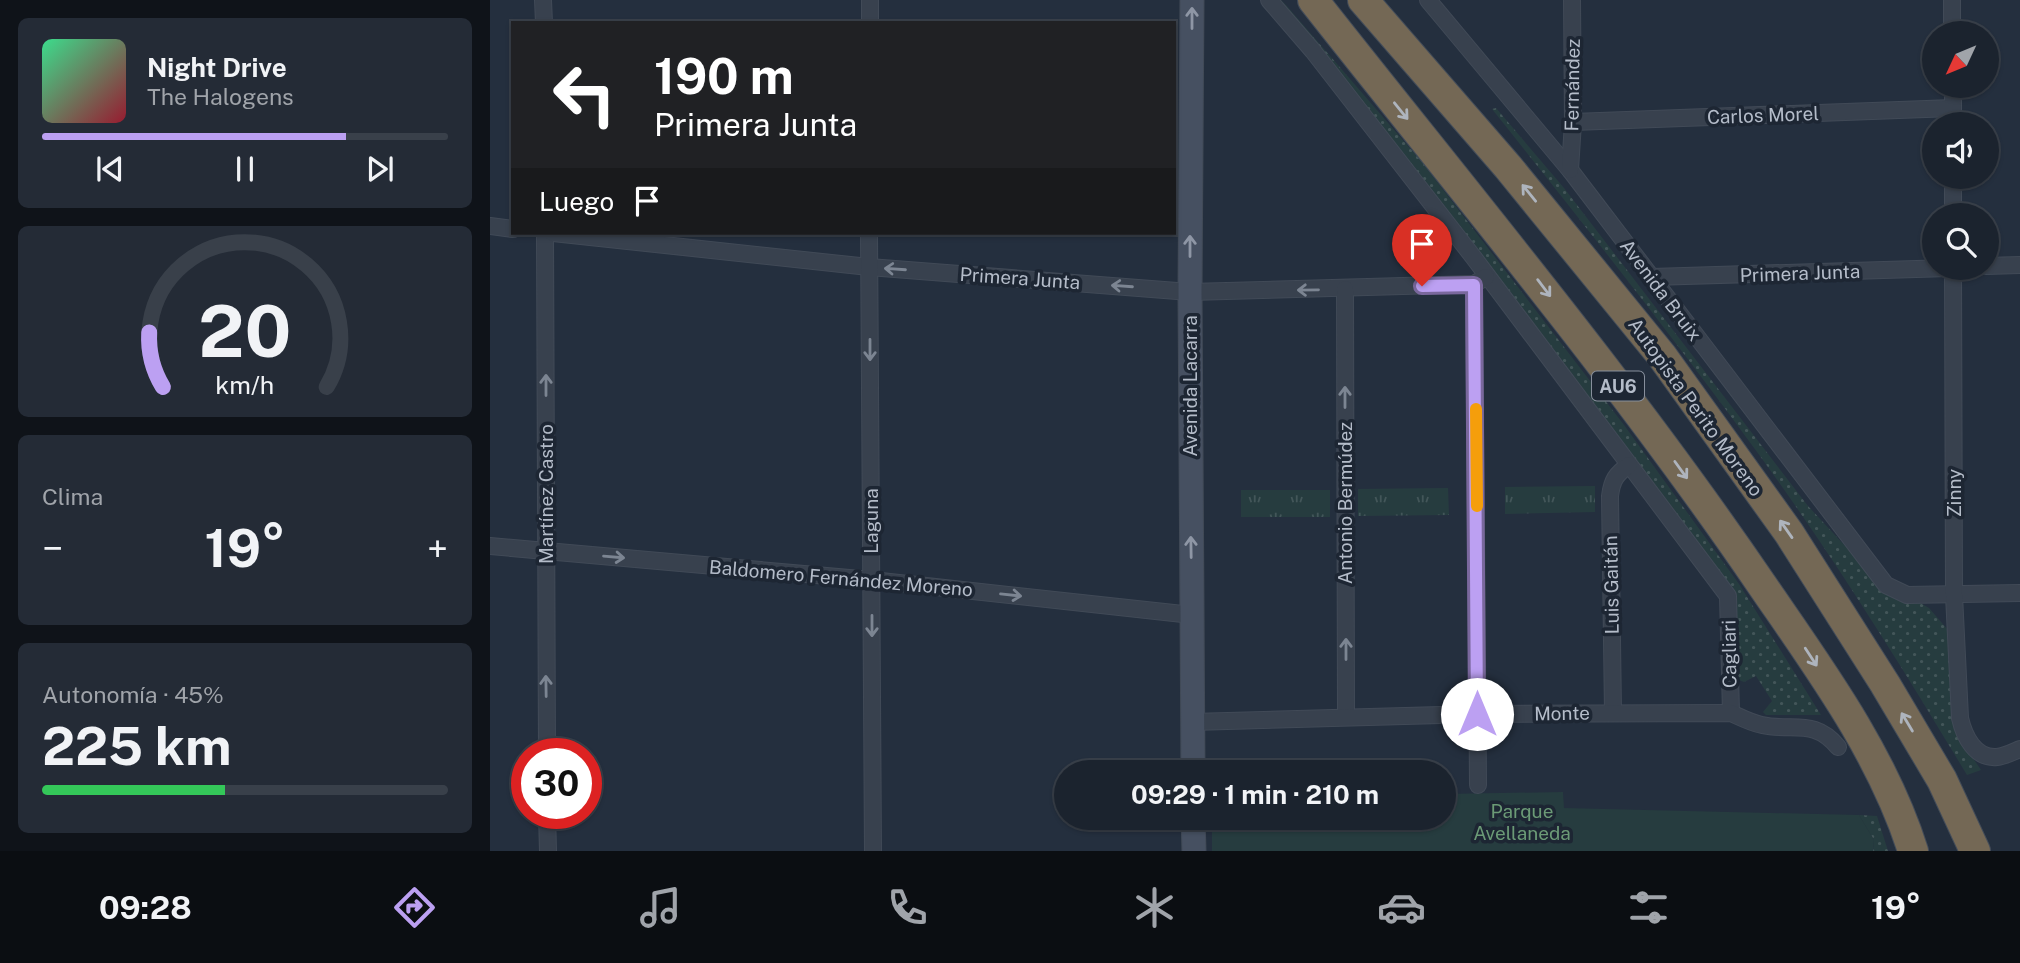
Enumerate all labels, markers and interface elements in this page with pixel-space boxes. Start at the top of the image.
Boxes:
one-way arrow [1185,7,1199,30]
north arrow [1922,21,1998,98]
map controls [1922,21,1999,280]
street label: Fernández [1560,39,1584,131]
text: 190 m [654,47,794,105]
icon: left [539,49,630,140]
text: Night Drive [147,52,287,83]
text: The Halogens [147,83,294,110]
one-way arrow [1393,102,1409,120]
street label: Carlos Morel [1707,102,1819,128]
text: Primera Junta [654,106,857,143]
button: sound [1922,112,1999,189]
icon: previous [91,150,129,188]
icon: pause [226,150,264,188]
icon: next [361,150,399,188]
icon: arrive [628,182,666,220]
one-way arrow [1522,184,1537,202]
text: Luego [539,186,614,217]
button: search [1922,203,1999,280]
pin [1392,214,1452,286]
icon: arrive [1403,225,1441,263]
one-way arrow [1183,234,1197,257]
street label: Avenida Bruix [1616,235,1706,345]
street label: Primera Junta [1739,260,1861,286]
one-way arrow [884,262,907,275]
street label: Primera Junta [959,263,1081,293]
one-way arrow [1111,279,1133,292]
one-way arrow [1536,279,1551,297]
one-way arrow [1297,283,1320,297]
text: 20 [198,289,292,374]
street label: Autopista Perito Moreno [1624,314,1768,500]
street label: Avenida Lacarra [1179,315,1201,457]
one-way arrow [863,338,877,361]
text: km/h [216,370,274,400]
road number: AU6 [1592,372,1644,400]
one-way arrow [539,374,552,397]
one-way arrow [1338,385,1352,408]
street label: Antonio Bermúdez [1334,422,1356,584]
street label: Martínez Castro [535,424,557,564]
one-way arrow [1674,460,1688,479]
street label: Zinny [1943,469,1965,517]
text: Clima [42,483,103,510]
street label: Laguna [860,488,882,554]
text: 19° [204,518,286,579]
one-way arrow [1779,520,1793,539]
text: − [42,526,63,571]
text: + [427,526,448,571]
one-way arrow [1184,535,1198,558]
street label: Luis Gaitán [1599,535,1623,635]
one-way arrow [602,551,625,564]
street label: Baldomero Fernández Moreno [708,556,974,600]
one-way arrow [1000,589,1022,602]
one-way arrow [865,615,879,638]
street label: Cagliari [1717,620,1741,688]
one-way arrow [1339,637,1353,660]
one-way arrow [1804,646,1818,666]
one-way arrow [539,675,553,698]
position arrow [1440,677,1514,751]
text: Autonomía · 45% [42,681,224,708]
street label: Monte [1534,702,1590,724]
one-way arrow [1900,712,1914,732]
text: 225 km [42,716,232,777]
speed limit sign: 30 [511,738,602,829]
text: 09:29 · 1 min · 210 m [1131,779,1379,810]
park label: Parque Avellaneda [1473,800,1571,844]
icon: directions [390,883,439,932]
icon: music [636,883,685,932]
icon: phone [883,883,932,932]
icon: climate [1130,883,1179,932]
icon: car [1377,883,1426,932]
icon: filters [1624,883,1673,932]
text: 09:28 [99,889,192,926]
text: 19° [1871,889,1921,926]

